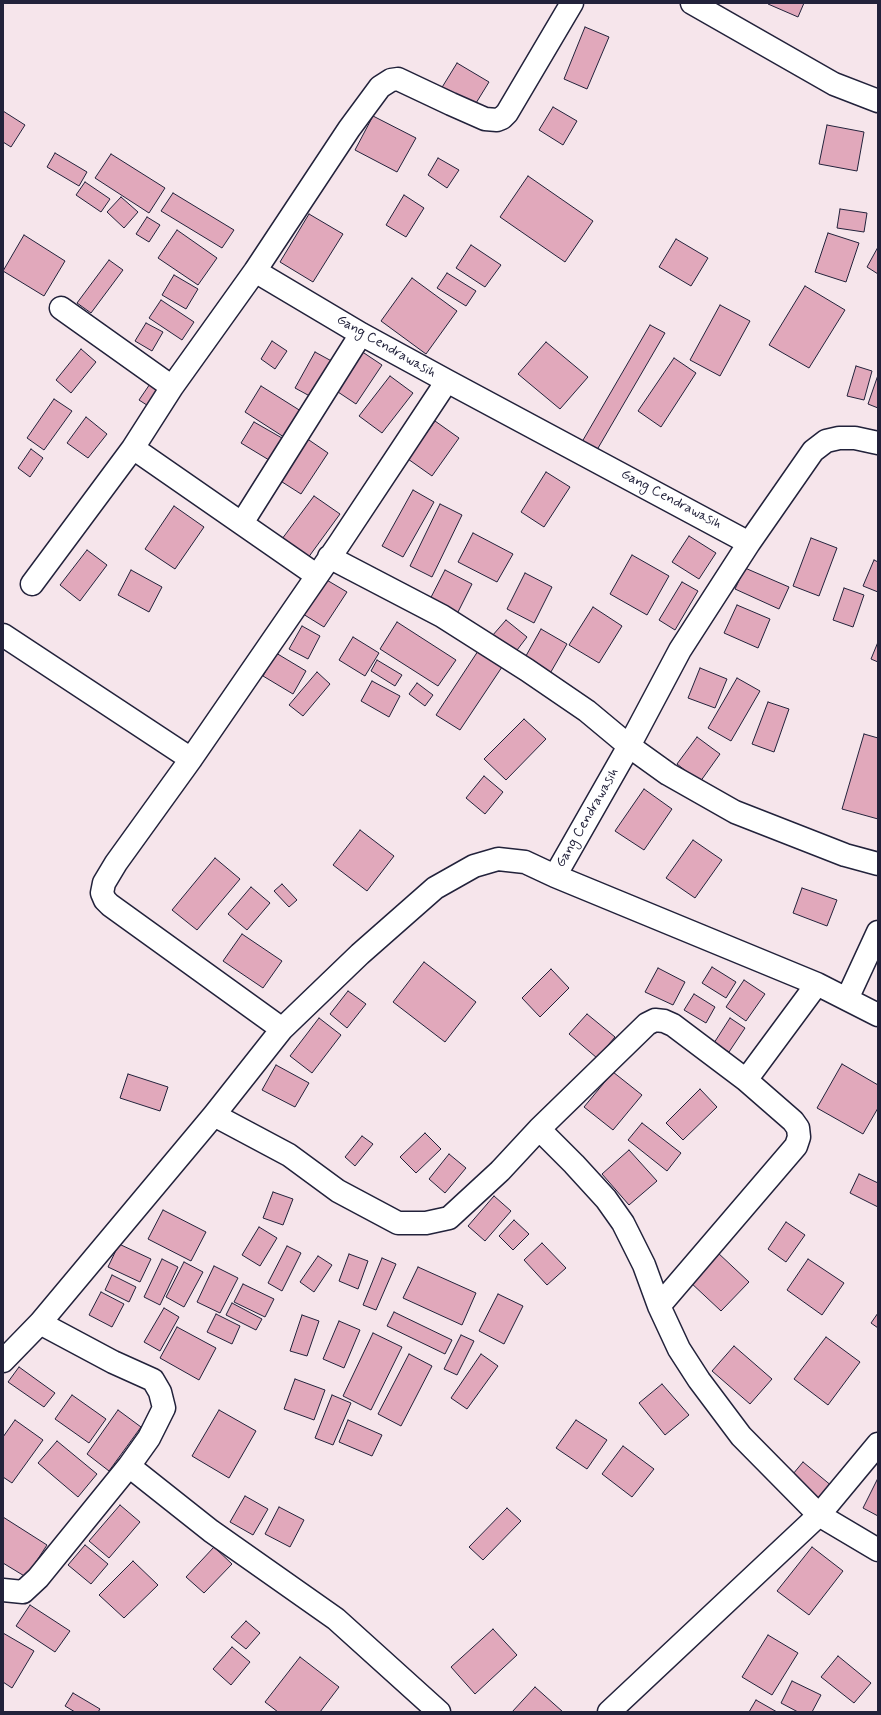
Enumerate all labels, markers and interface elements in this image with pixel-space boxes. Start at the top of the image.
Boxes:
street label: Gang Cendrawasih [333,312,439,382]
street label: Gang Cendrawasih [618,466,724,534]
street label: Gang Cendrawasih [553,765,623,871]

